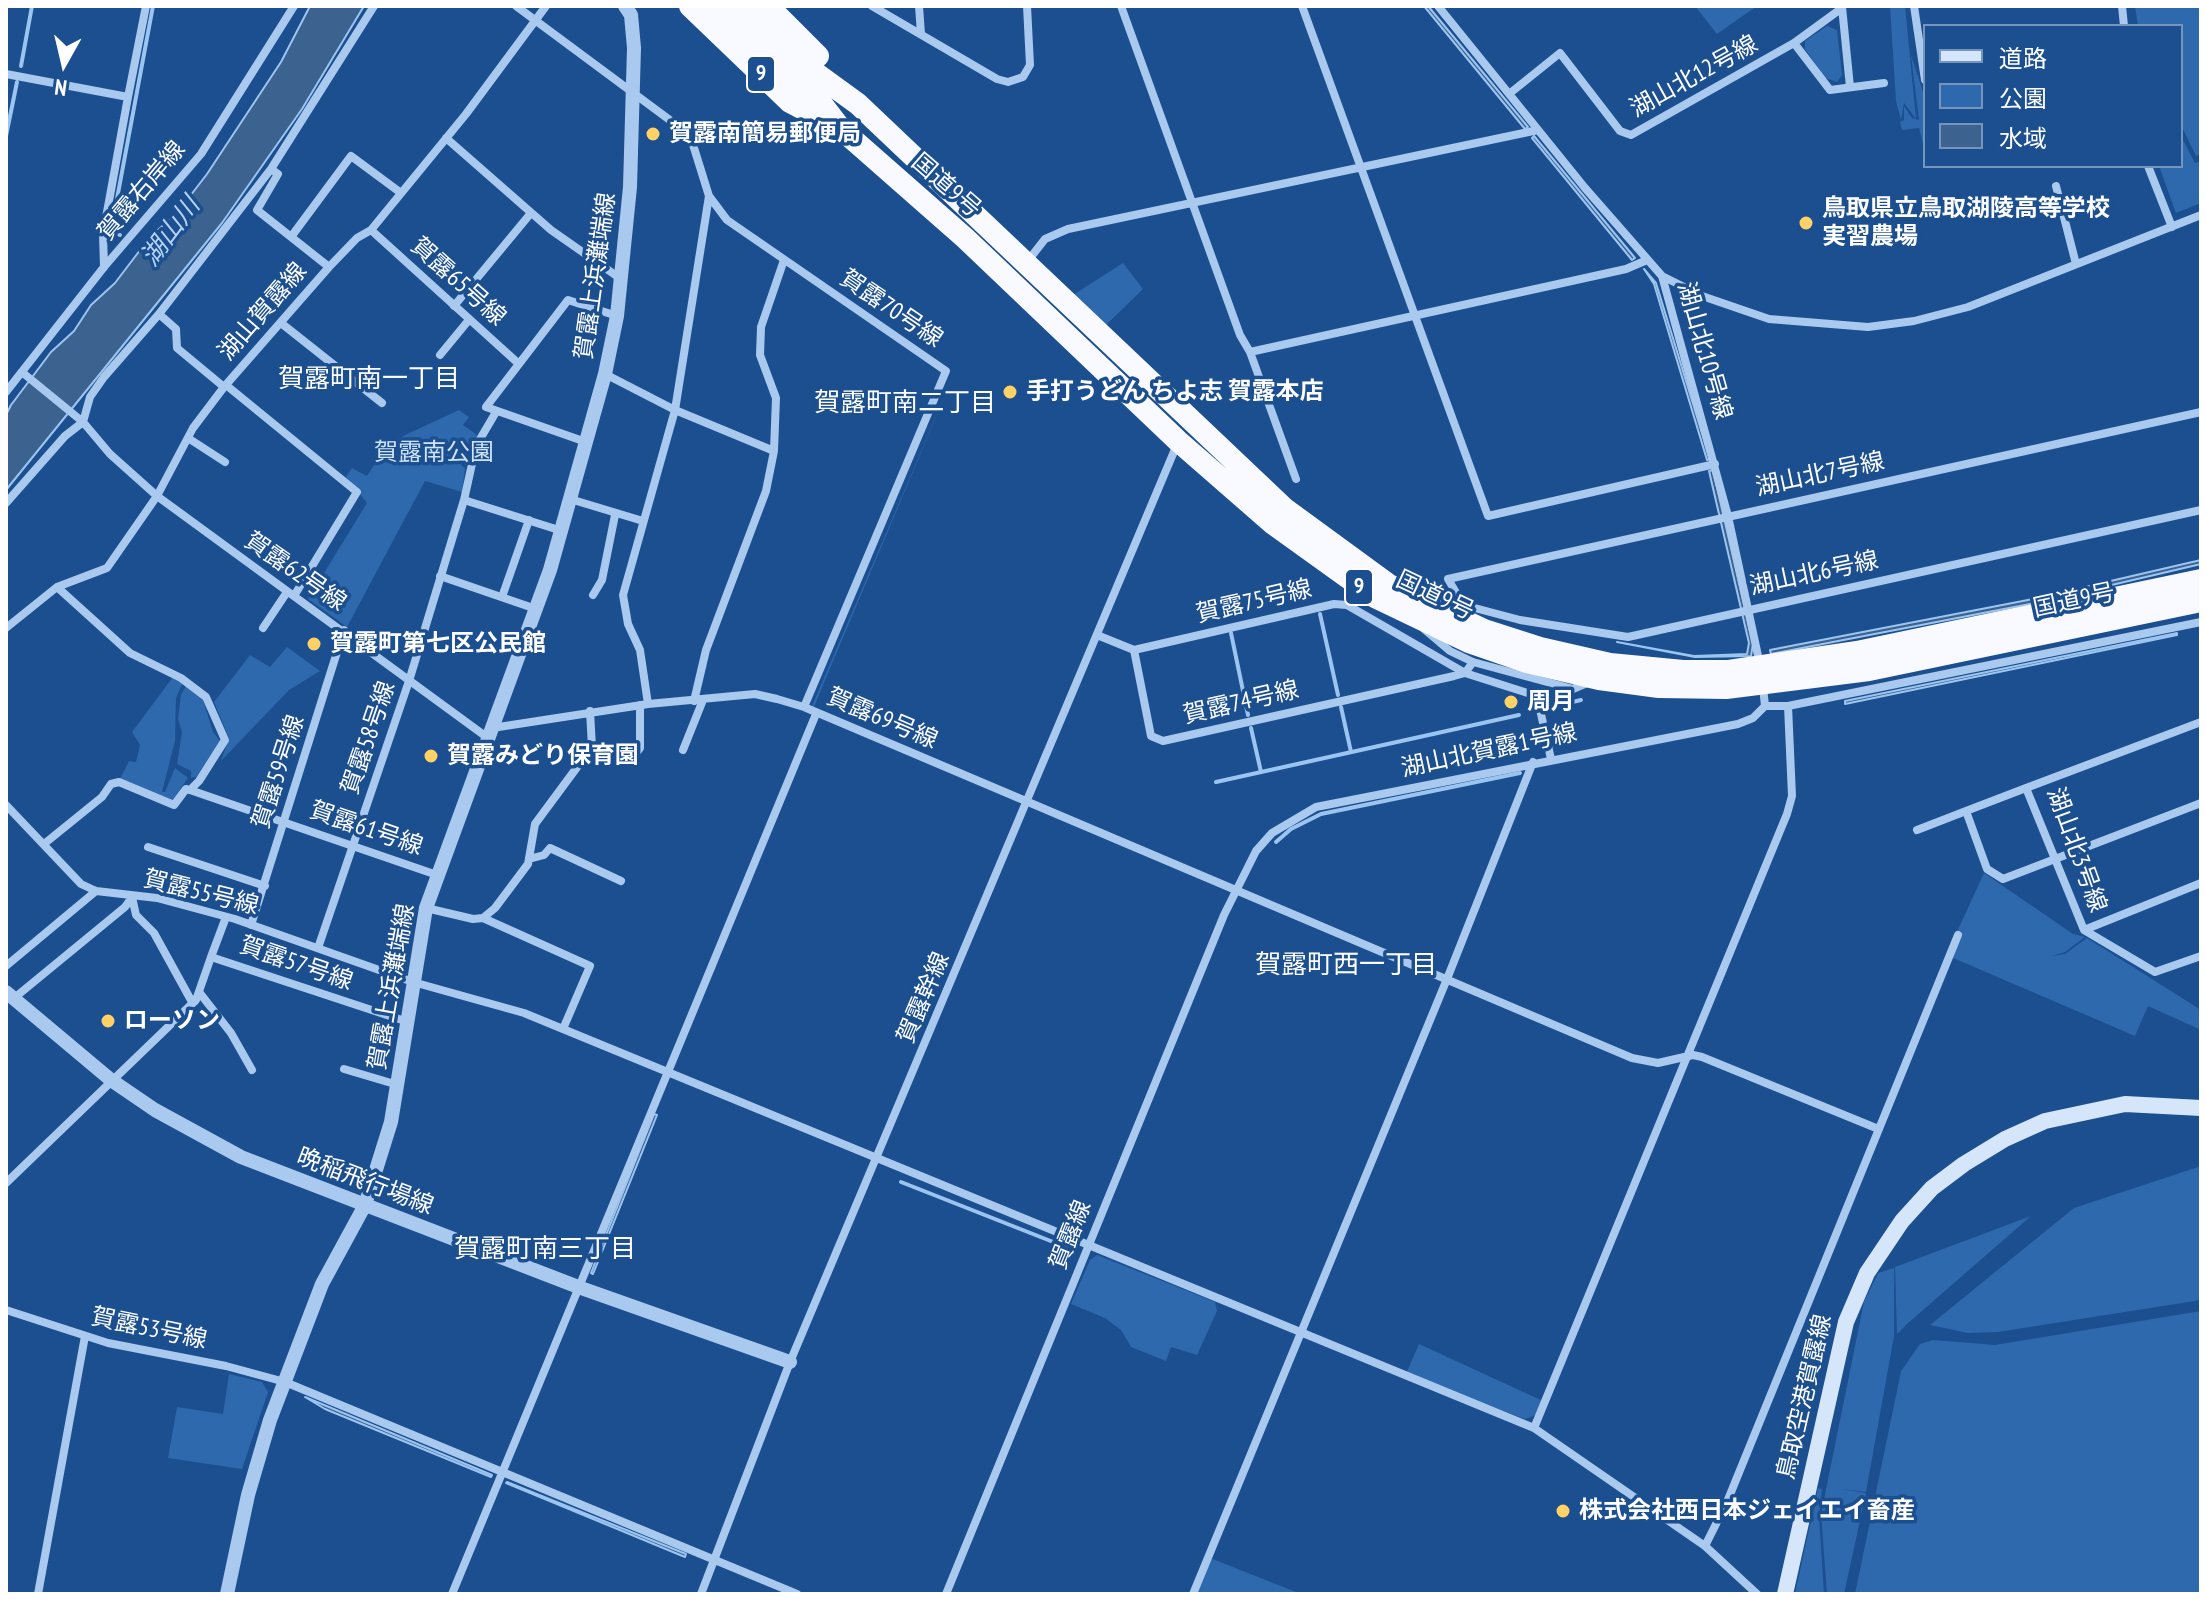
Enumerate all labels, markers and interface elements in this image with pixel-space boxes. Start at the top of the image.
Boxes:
north arrow [24,24,104,104]
legend [1923,24,2183,168]
street label: 湖山北12号線 [1625,30,1763,124]
text: 道路 [1999,43,2047,74]
road number: 9 [747,56,775,92]
text: N [53,73,69,102]
text: 公園 [1999,83,2047,114]
place label: 賀露南簡易郵便局 [669,120,861,148]
text: 水域 [1999,123,2047,154]
marker: 賀露南簡易郵便局 [644,125,662,143]
street label: 賀露右岸線 [92,136,192,246]
street label: 国道9号 [905,148,987,224]
water label: 湖山川 [135,191,207,273]
street label: 賀露上浜灘端線 [570,191,622,361]
place label: 鳥取県立鳥取湖陵高等学校 実習農場 [1822,195,2110,251]
marker: 鳥取県立鳥取湖陵高等学校 実習農場 [1797,214,1815,232]
street label: 賀露65号線 [405,232,511,332]
street label: 湖山賀露線 [213,257,313,367]
street label: 賀露70号線 [834,264,948,354]
street label: 湖山北10号線 [1671,279,1737,423]
district label: 賀露町南一丁目 [278,364,460,396]
place label: 手打うどん ちよ志 賀露本店 [1026,378,1324,406]
marker: 手打うどん ちよ志 賀露本店 [1001,383,1019,401]
district label: 賀露町南二丁目 [814,388,996,420]
park label: 賀露南公園 [374,439,494,467]
street label: 湖山北7号線 [1753,447,1887,503]
street label: 賀露62号線 [239,526,351,618]
street label: 湖山北6号線 [1747,546,1881,602]
street label: 国道9号 [1391,565,1479,627]
road number: 9 [1345,569,1373,605]
street label: 賀露75号線 [1193,575,1315,629]
street label: 国道9号 [2031,578,2117,624]
place label: 賀露町第七区公民館 [330,630,546,658]
marker: 賀露町第七区公民館 [305,635,323,653]
street label: 賀露74号線 [1180,676,1302,730]
street label: 賀露58号線 [336,678,402,798]
street label: 賀露69号線 [822,683,942,755]
place label: 周月 [1527,688,1575,716]
marker: 周月 [1502,693,1520,711]
street label: 賀露59号線 [247,712,311,832]
street label: 湖山北賀露1号線 [1399,718,1579,784]
place label: 賀露みどり保育園 [447,742,639,770]
marker: 賀露みどり保育園 [422,747,440,765]
street label: 湖山北3号線 [2040,784,2112,916]
street label: 賀露61号線 [306,796,426,862]
street label: 賀露55号線 [140,865,262,921]
street label: 賀露上浜灘端線 [363,902,421,1072]
street label: 賀露57号線 [236,931,356,997]
street label: 賀露幹線 [892,948,956,1048]
district label: 賀露町西一丁目 [1255,950,1437,982]
place label: ローソン [124,1007,220,1035]
marker: ローソン [99,1012,117,1030]
street label: 晩稲飛行場線 [293,1143,437,1221]
street label: 賀露線 [1044,1196,1098,1274]
district label: 賀露町南三丁目 [454,1234,636,1266]
street label: 賀露53号線 [88,1303,210,1355]
street label: 鳥取空港賀露線 [1772,1312,1838,1482]
place label: 株式会社西日本ジェイエイ畜産 [1579,1497,1915,1525]
marker: 株式会社西日本ジェイエイ畜産 [1554,1502,1572,1520]

